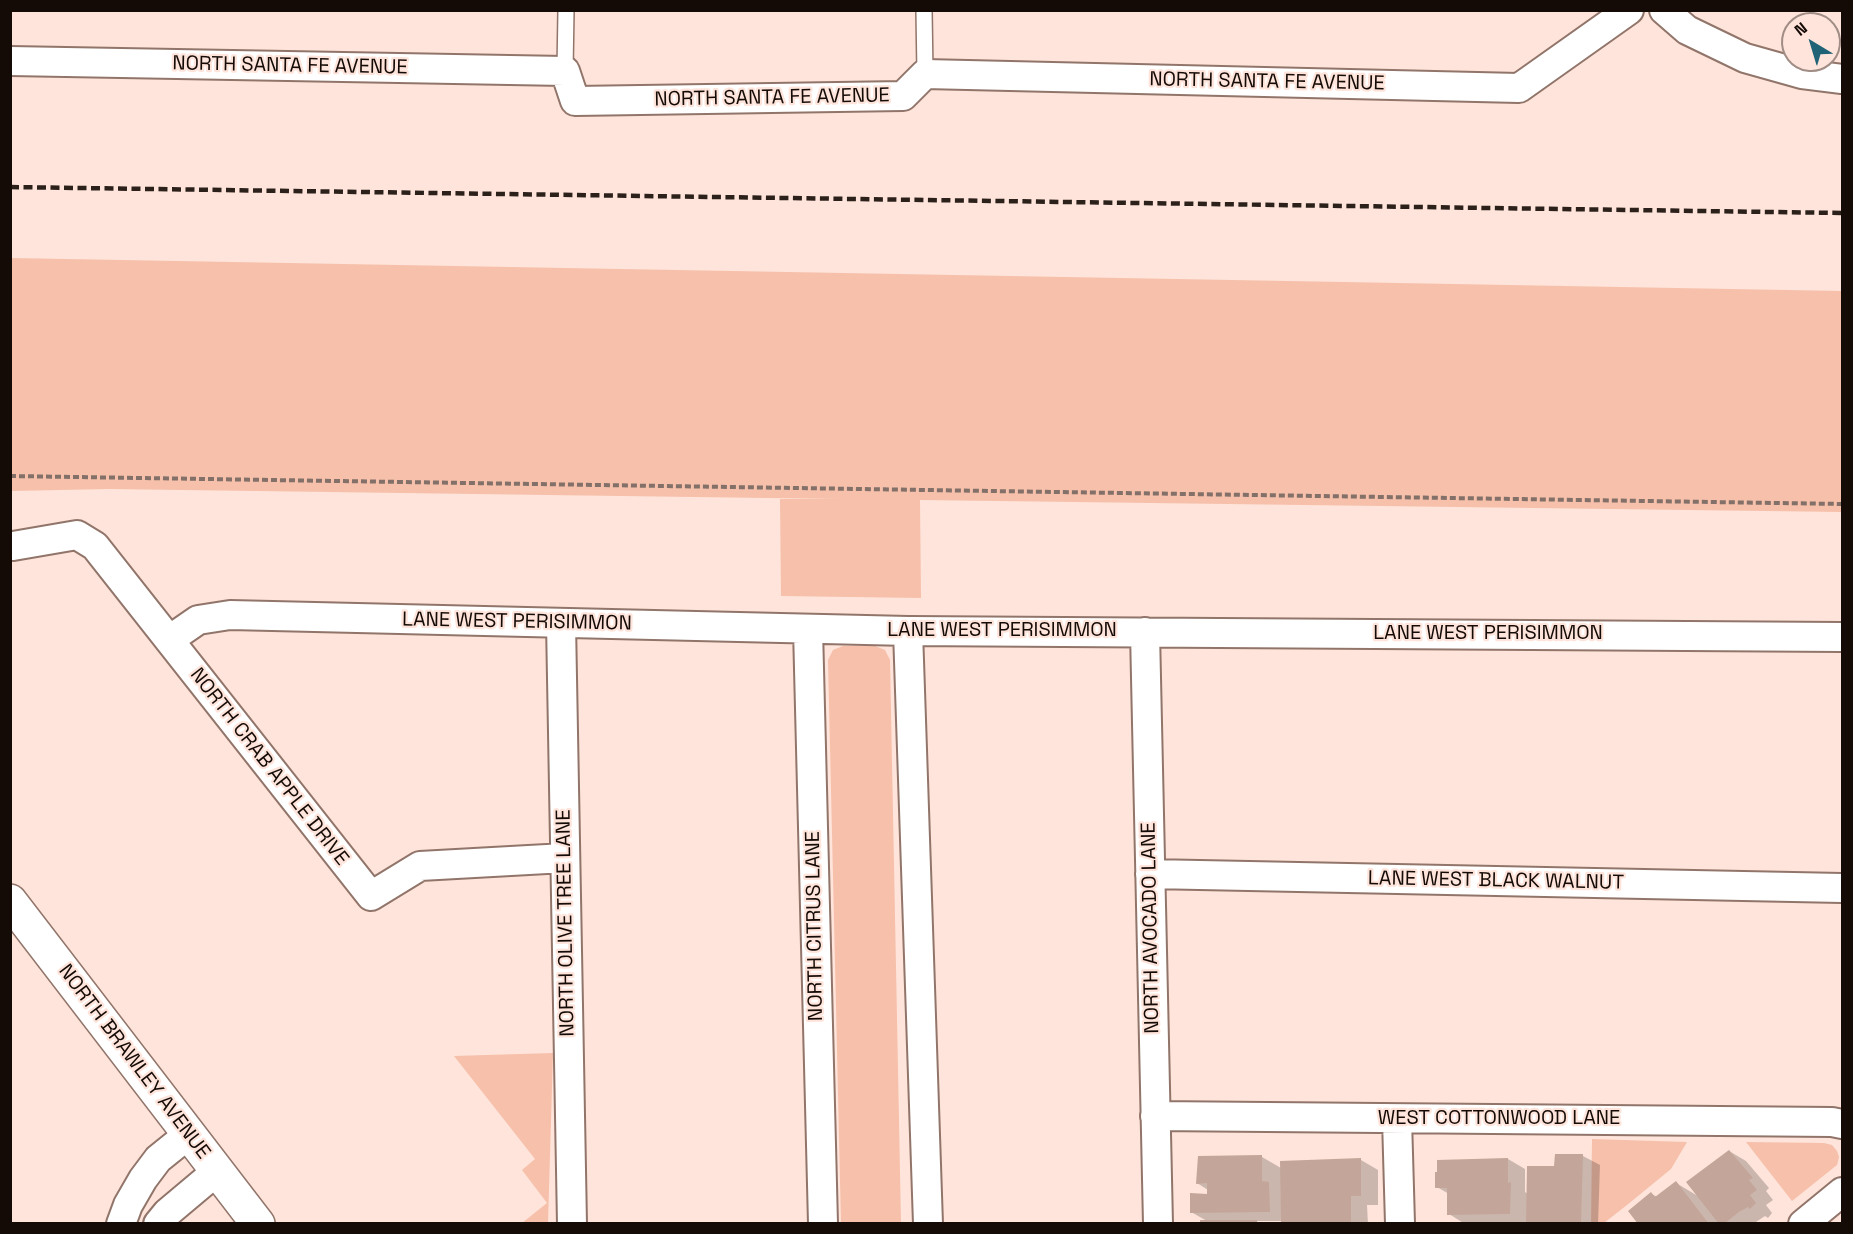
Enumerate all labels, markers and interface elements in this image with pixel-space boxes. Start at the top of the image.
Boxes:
north arrow [1781,12,1841,72]
text: N [1790,17,1812,41]
street label: NORTH SANTA FE AVENUE [172,52,408,80]
street label: NORTH SANTA FE AVENUE [1149,68,1385,96]
street label: NORTH SANTA FE AVENUE [654,84,890,112]
street label: LANE WEST PERISIMMON [402,608,632,636]
street label: LANE WEST PERISIMMON [887,619,1117,643]
street label: LANE WEST PERISIMMON [1373,622,1603,646]
street label: NORTH CRAB APPLE DRIVE [184,664,354,870]
street label: NORTH OLIVE TREE LANE [552,809,580,1037]
street label: NORTH AVOCADO LANE [1137,822,1165,1034]
street label: NORTH CITRUS LANE [801,831,829,1021]
street label: LANE WEST BLACK WALNUT [1368,867,1624,895]
street label: NORTH BRAWLEY AVENUE [53,960,215,1164]
street label: WEST COTTONWOOD LANE [1378,1107,1620,1131]

